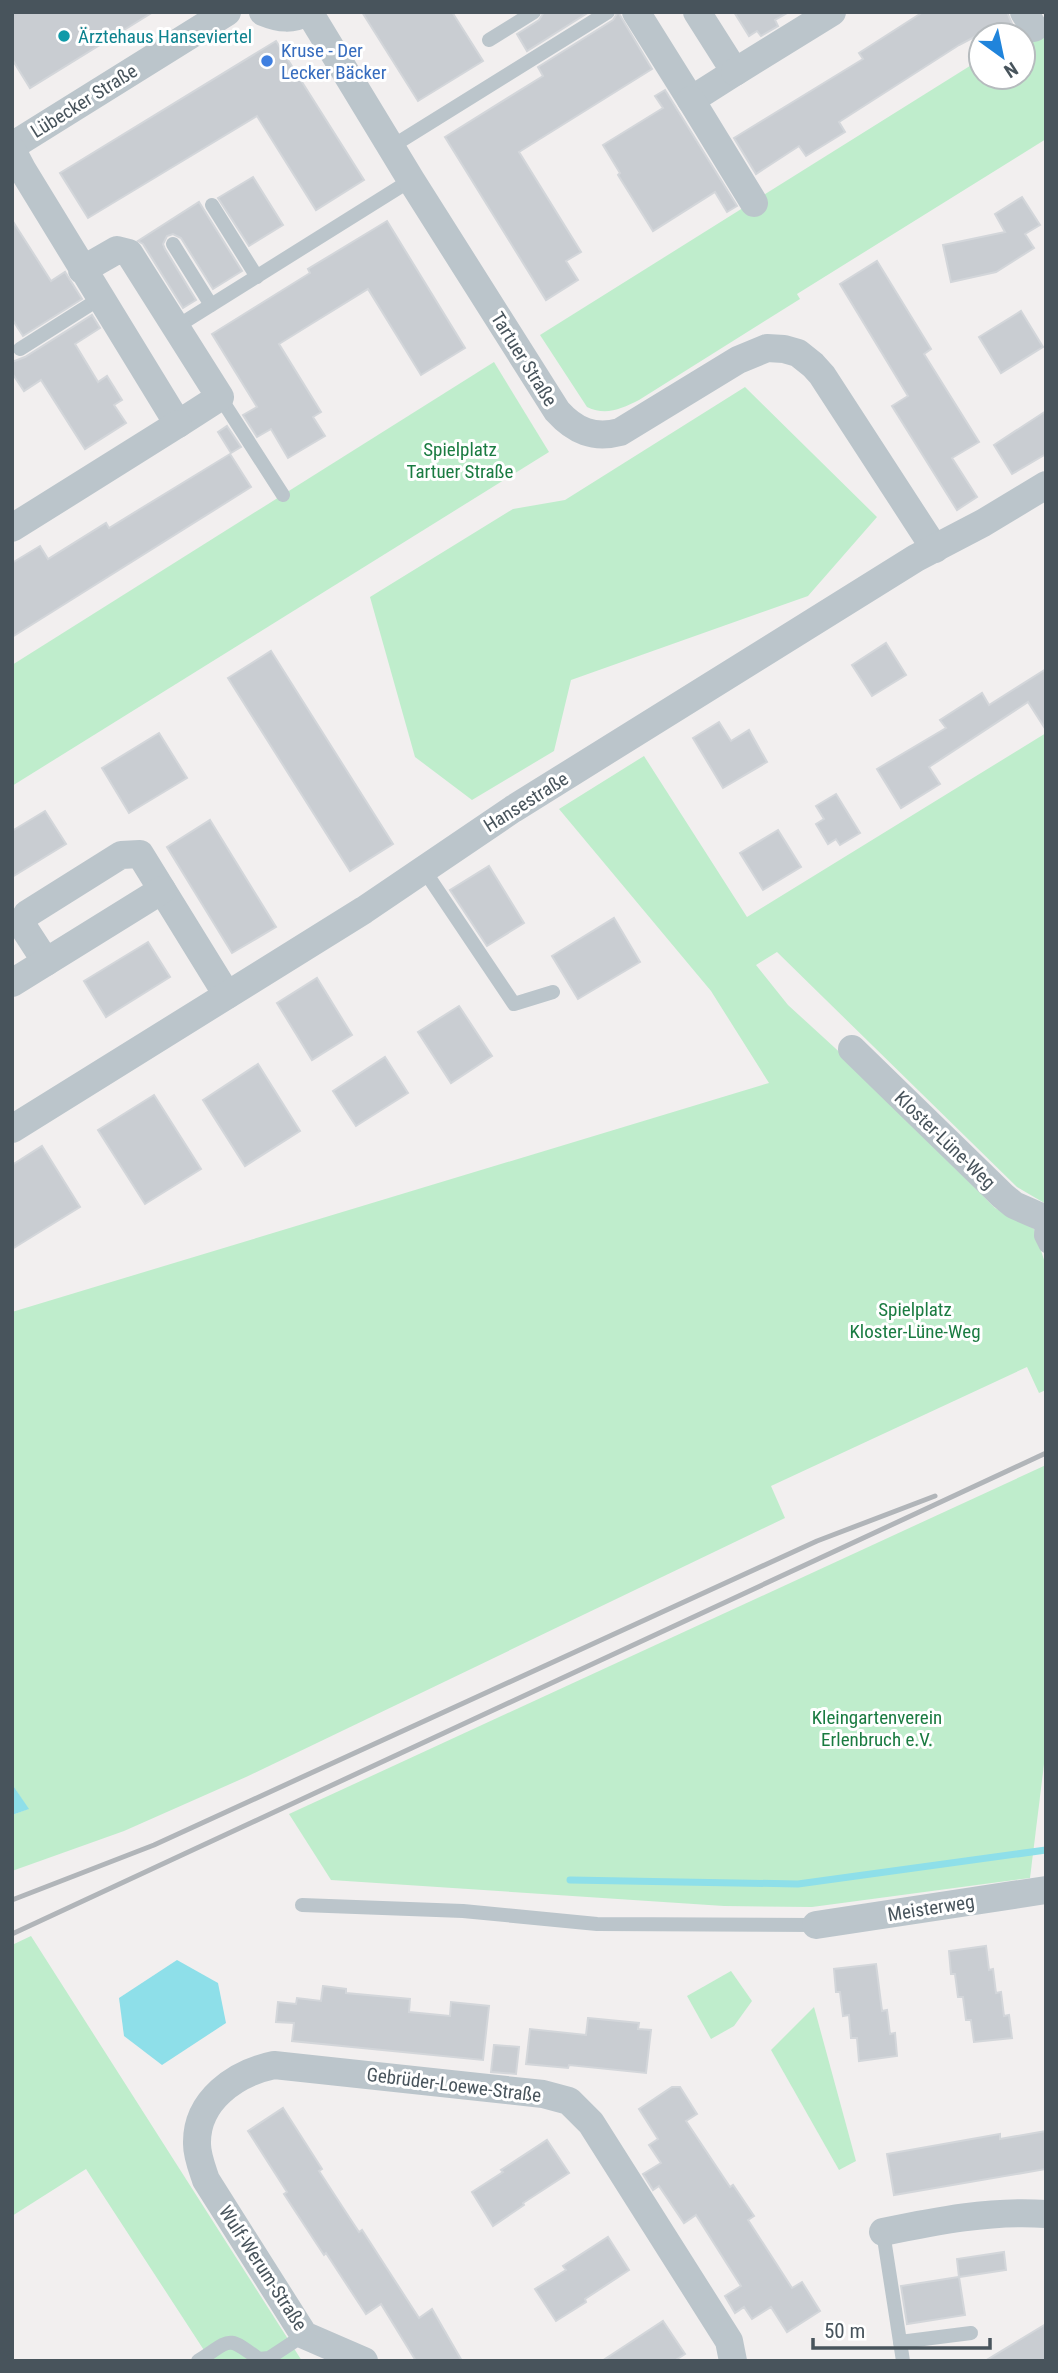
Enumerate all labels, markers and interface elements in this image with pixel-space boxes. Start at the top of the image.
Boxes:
north arrow [967,21,1037,91]
place label: Ärztehaus Hanseviertel [78,25,252,48]
marker: Ärztehaus Hanseviertel [56,28,72,44]
place label: Kruse - Der Lecker Bäcker [281,39,387,84]
marker: Kruse - Der Lecker Bäcker [259,53,275,69]
text: N [1000,57,1022,83]
street label: Lübecker Straße [27,59,142,143]
street label: Tartuer Straße [486,308,562,410]
park label: Spielplatz Tartuer Straße [407,438,514,483]
street label: Hansestraße [479,767,573,837]
street label: Kloster-Lüne-Weg [890,1086,1000,1194]
park label: Spielplatz Kloster-Lüne-Weg [849,1298,981,1343]
park label: Kleingartenverein Erlenbruch e.V. [812,1706,942,1751]
street label: Meisterweg [886,1890,976,1926]
street label: Gebrüder-Loewe-Straße [365,2063,543,2107]
street label: Wulf-Werum-Straße [214,2201,312,2335]
scale bar [813,2306,990,2350]
text: 50 m [824,2319,865,2343]

